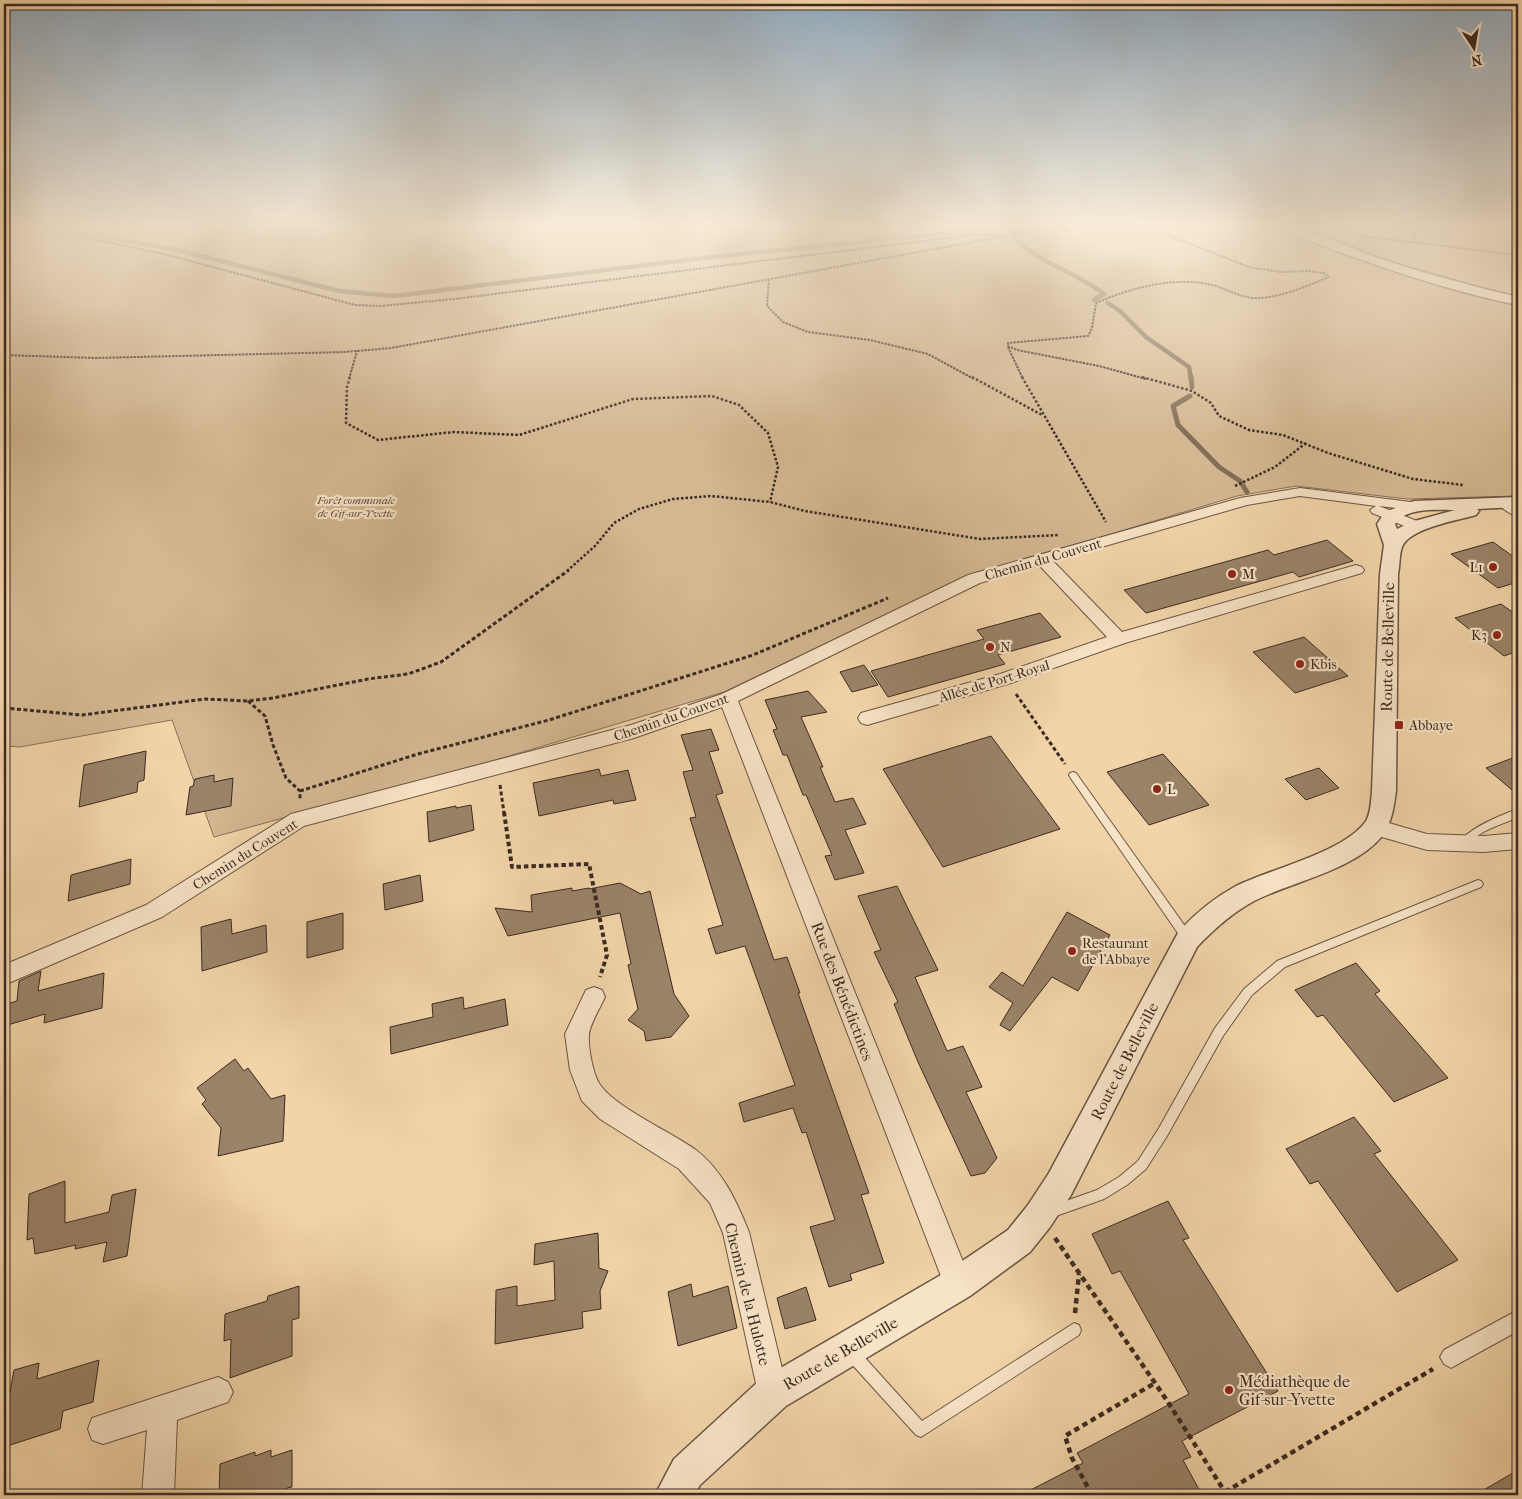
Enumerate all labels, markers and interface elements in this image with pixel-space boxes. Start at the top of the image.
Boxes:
north arrow [1450,22,1500,72]
text: N [1469,51,1484,70]
park label: Forêt communale de Gif-sur-Yvette [316,494,395,520]
street label: Chemin du Couvent [983,535,1103,584]
place label: L1 [1470,559,1483,576]
marker: L1 [1487,561,1499,573]
place label: M [1242,566,1255,583]
marker: M [1226,568,1238,580]
street label: Route de Belleville [1377,582,1398,712]
place label: K3 [1471,627,1487,644]
marker: K3 [1491,629,1503,641]
place label: N [1000,639,1011,656]
marker: N [984,641,996,653]
street label: Allée de Port-Royal [936,656,1052,707]
place label: Kbis [1310,656,1337,673]
marker: Kbis [1294,658,1306,670]
street label: Chemin du Couvent [611,690,731,745]
place label: Abbaye [1408,717,1453,734]
marker: Abbaye [1393,719,1405,731]
place label: L [1167,781,1176,798]
marker: L [1151,783,1163,795]
street label: Chemin du Couvent [190,815,301,894]
street label: Rue des Bénédictines [807,919,878,1063]
place label: Restaurant de l'Abbaye [1082,935,1150,968]
marker: Restaurant de l'Abbaye [1066,945,1078,957]
street label: Route de Belleville [1087,999,1162,1123]
street label: Chemin de la Hulotte [721,1221,775,1368]
street label: Route de Belleville [779,1313,901,1394]
place label: Médiathèque de Gif-sur-Yvette [1239,1372,1350,1409]
marker: Médiathèque de Gif-sur-Yvette [1223,1384,1235,1396]

